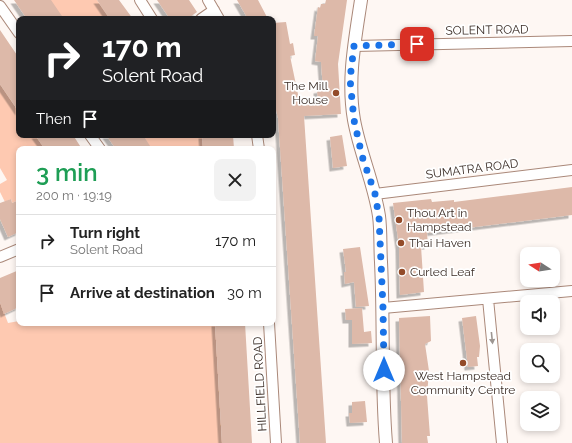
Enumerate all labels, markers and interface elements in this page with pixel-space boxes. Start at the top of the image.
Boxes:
street label: SOLENT ROAD [445,22,529,38]
pin [400,27,434,61]
text: 170 m [102,31,182,64]
icon: right [36,32,88,84]
icon: arrive [406,33,428,55]
text: Solent Road [102,65,203,86]
place label: The Mill House [284,79,329,107]
marker: The Mill House [331,88,341,98]
icon: arrive [79,108,101,130]
text: Then [36,110,71,128]
street label: SUMATRA ROAD [425,156,520,182]
text: 3 min [36,158,98,187]
button: close [214,159,256,201]
text: 200 m · 19:19 [36,188,112,203]
place label: Thou Art in Hampstead [407,206,472,234]
marker: Thou Art in Hampstead [394,215,404,225]
text: Turn right [70,224,140,242]
icon: right [36,230,58,252]
text: 170 m [215,232,256,250]
place label: Thai Haven [409,236,471,250]
marker: Thai Haven [396,238,406,248]
text: Solent Road [70,242,143,257]
north arrow [520,247,560,287]
map controls [520,247,560,431]
place label: Curled Leaf [410,265,476,279]
marker: Curled Leaf [397,267,407,277]
icon: arrive [36,282,58,304]
text: Arrive at destination [70,284,215,302]
text: 30 m [227,284,262,302]
button: sound [520,295,560,335]
one-way arrow [489,332,495,344]
street label: HILLFIELD ROAD [251,336,269,432]
button: search [520,343,560,383]
position arrow [363,349,405,391]
marker: West Hampstead Community Centre [458,358,468,368]
place label: West Hampstead Community Centre [411,369,515,397]
button: layers [520,391,560,431]

